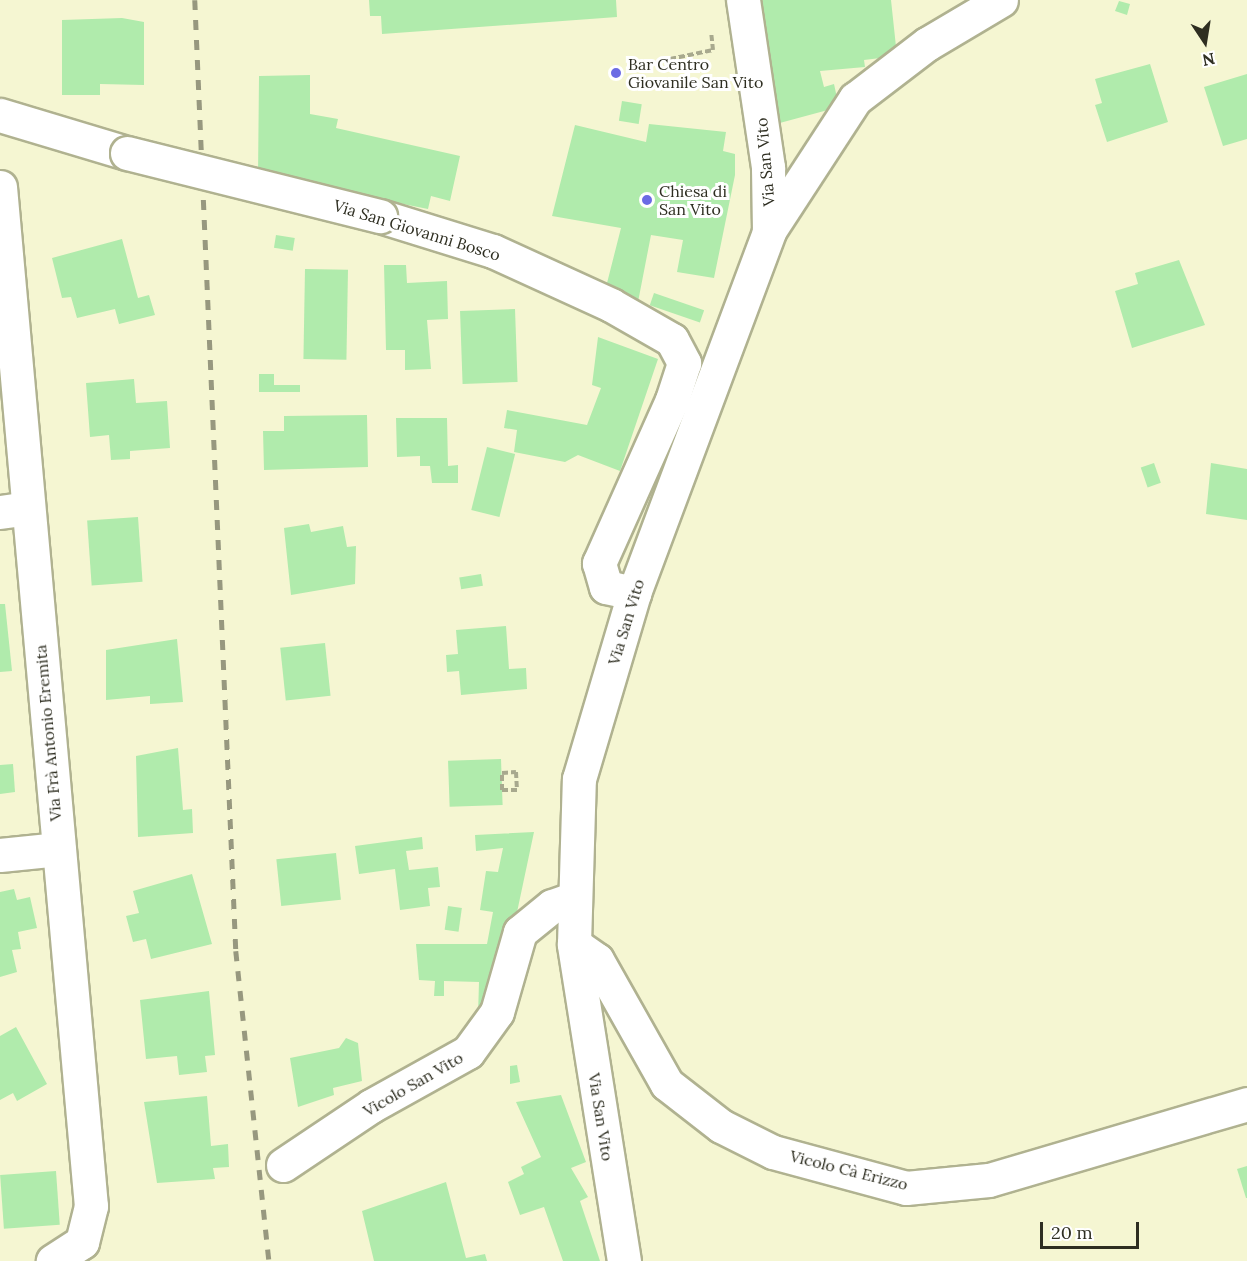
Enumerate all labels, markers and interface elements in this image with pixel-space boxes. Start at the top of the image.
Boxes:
north arrow [1175,12,1235,72]
text: N [1201,49,1217,71]
place label: Bar Centro Giovanile San Vito [628,54,763,92]
marker: Bar Centro Giovanile San Vito [609,66,623,80]
street label: Via San Vito [752,117,778,207]
place label: Chiesa di San Vito [659,181,727,219]
marker: Chiesa di San Vito [640,193,654,207]
street label: Via San Giovanni Bosco [331,196,503,264]
street label: Via San Vito [604,577,648,667]
street label: Via Frà Antonio Eremita [31,644,65,822]
street label: Vicolo San Vito [360,1048,466,1120]
street label: Via San Vito [585,1072,617,1162]
street label: Vicolo Cà Erizzo [788,1146,910,1194]
scale bar [1043,1210,1142,1248]
text: 20 m [1051,1221,1093,1244]

